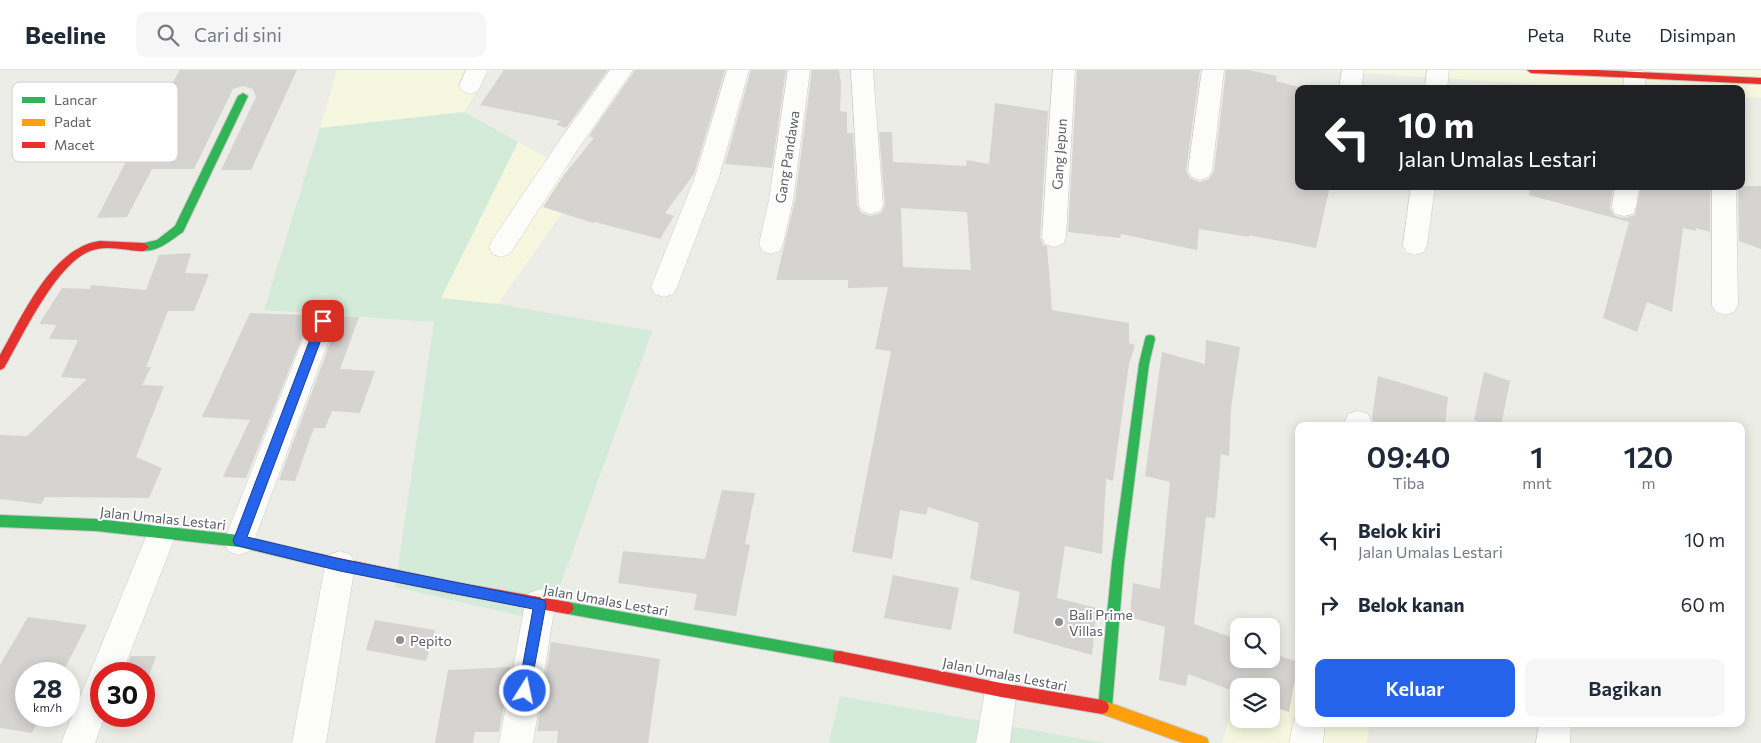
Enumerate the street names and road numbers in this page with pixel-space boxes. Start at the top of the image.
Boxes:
street label: Gang Pandawa [771,109,803,205]
street label: Gang Jepun [1048,118,1070,190]
street label: Jalan Umalas Lestari [99,503,227,533]
street label: Jalan Umalas Lestari [542,581,670,619]
street label: Jalan Umalas Lestari [941,654,1069,694]

